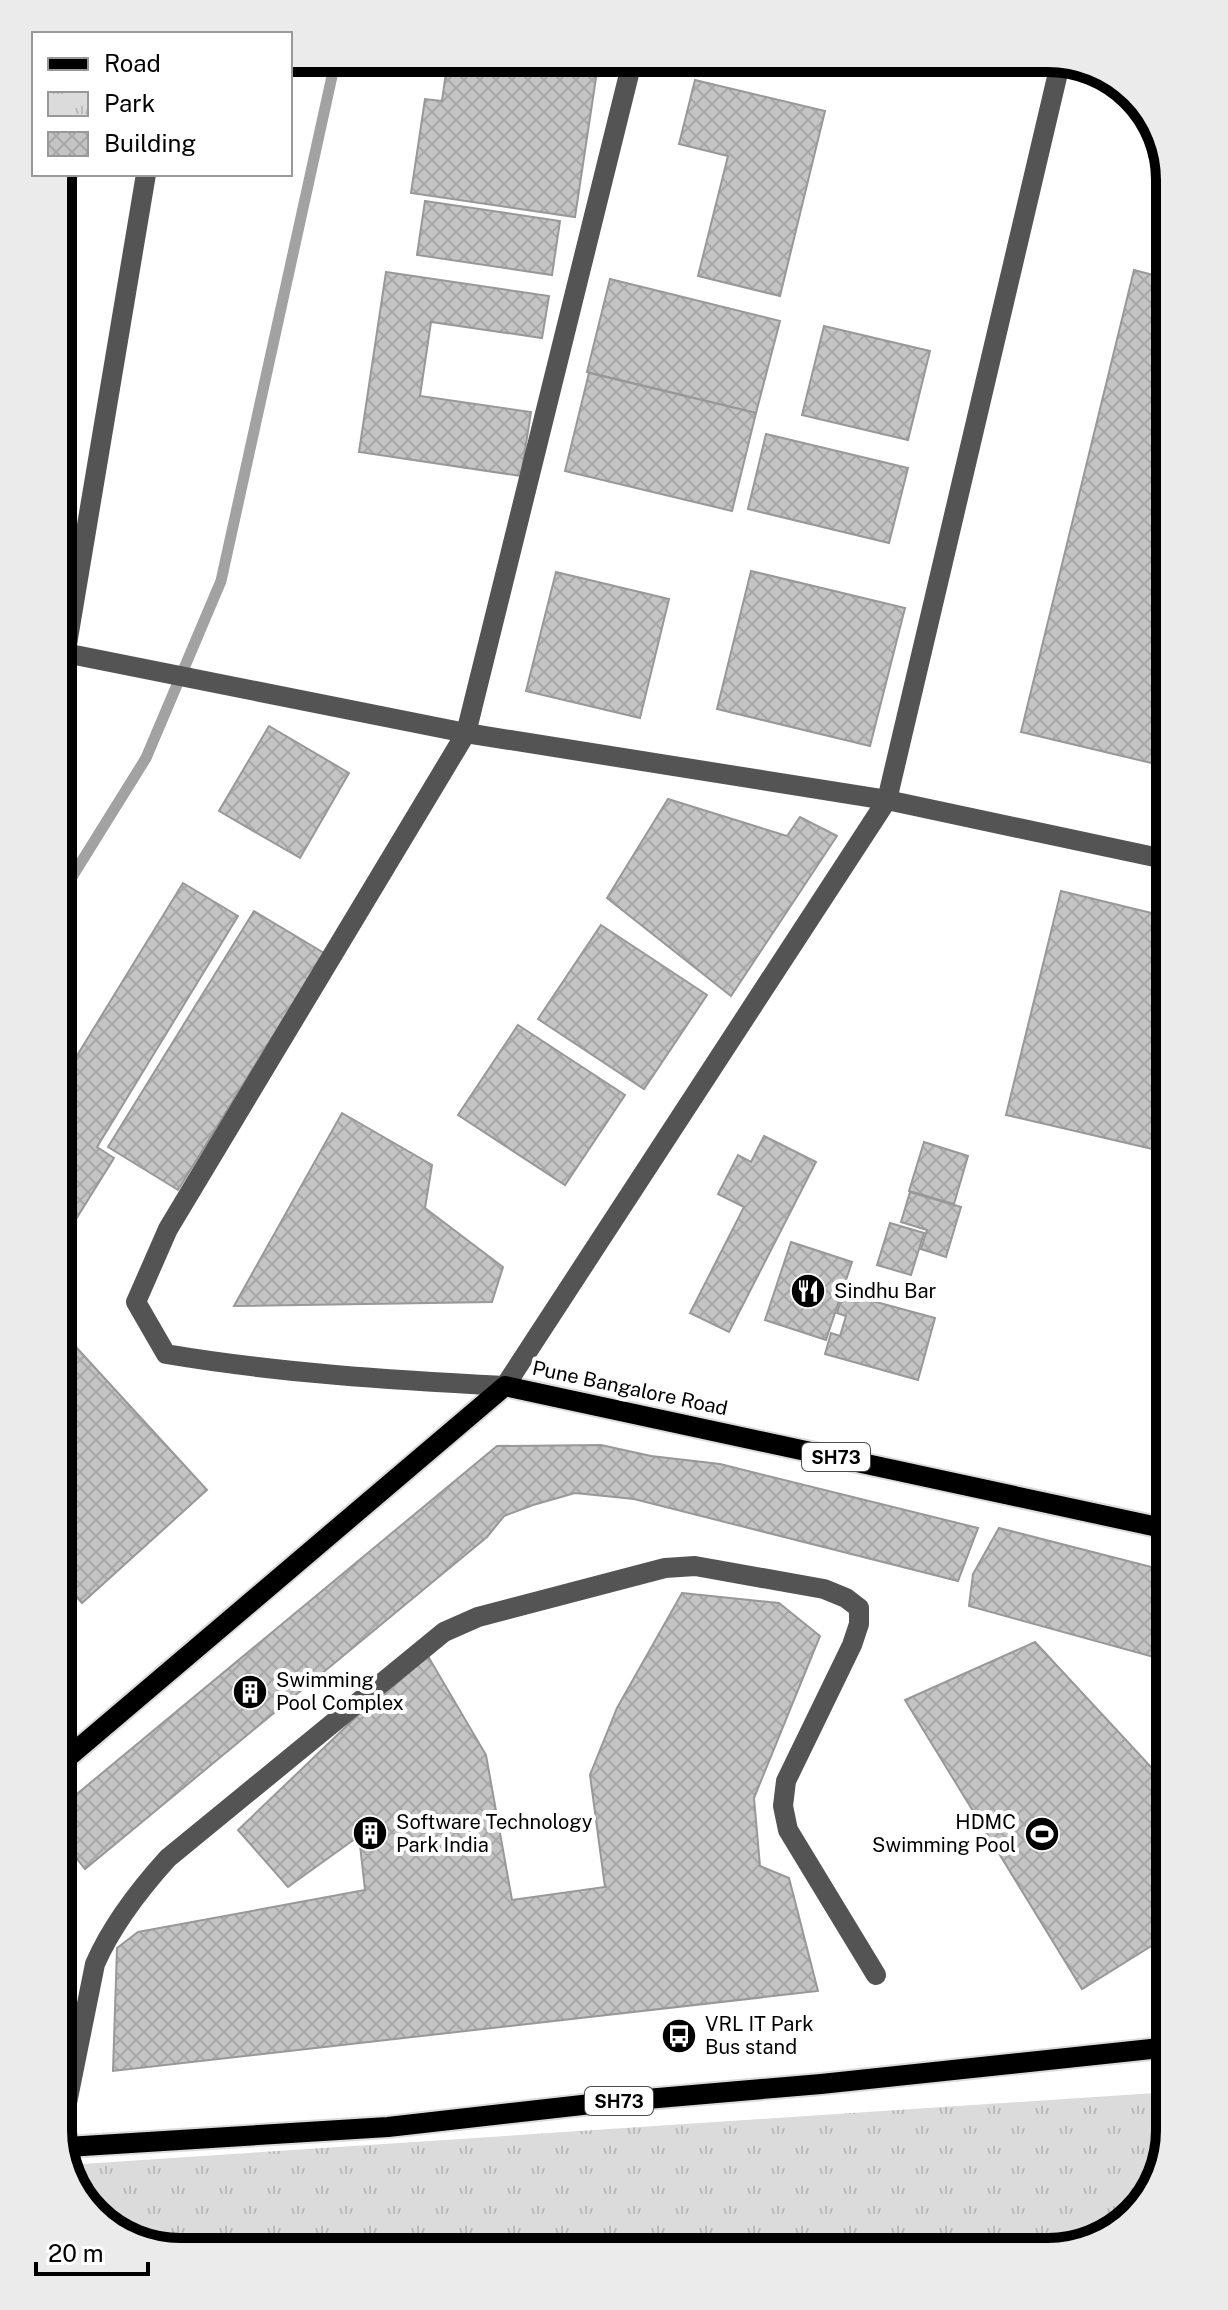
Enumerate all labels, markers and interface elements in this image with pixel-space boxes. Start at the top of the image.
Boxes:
legend [32,32,292,176]
text: Road [104,49,161,77]
text: Park [104,89,155,117]
text: Building [104,129,196,157]
restaurant icon: Sindhu Bar [789,1272,827,1310]
place label: Sindhu Bar [834,1279,937,1303]
street label: Pune Bangalore Road [530,1356,730,1420]
road number: SH73 [802,1443,870,1471]
place label: Swimming Pool Complex [276,1668,404,1715]
building icon: Swimming Pool Complex [231,1673,269,1711]
place label: Software Technology Park India [396,1810,593,1857]
place label: HDMC Swimming Pool [872,1810,1016,1857]
building icon: Software Technology Park India [351,1814,389,1852]
sports icon: HDMC Swimming Pool [1023,1815,1061,1853]
place label: VRL IT Park Bus stand [705,2012,813,2059]
bus stop icon: VRL IT Park Bus stand [660,2017,698,2055]
road number: SH73 [585,2087,653,2115]
scale bar [36,2226,148,2276]
text: 20 m [48,2239,104,2267]

